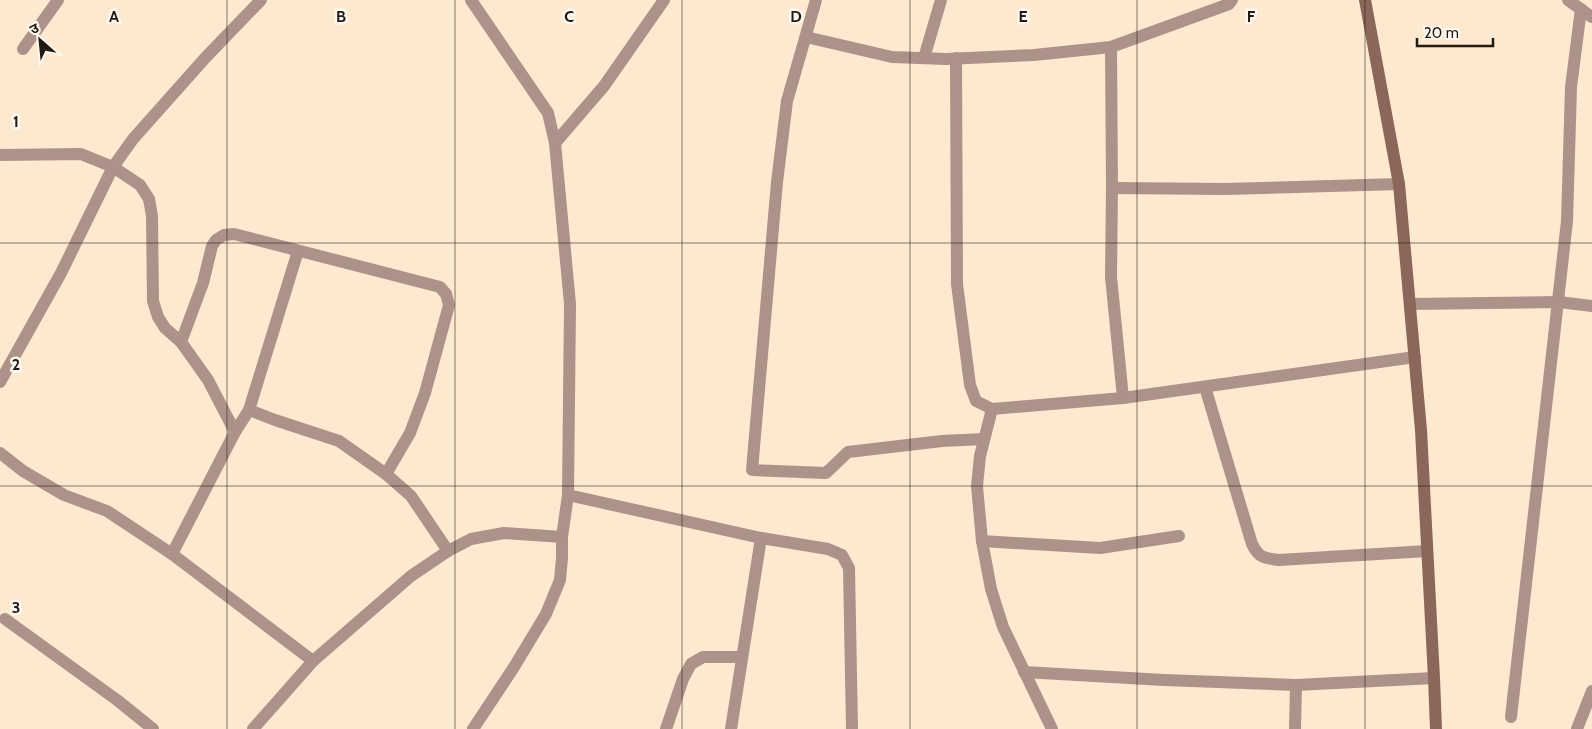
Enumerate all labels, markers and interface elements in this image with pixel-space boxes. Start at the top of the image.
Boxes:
text: A [109,7,119,26]
text: B [336,7,346,26]
text: C [564,7,574,26]
text: D [790,7,802,26]
text: E [1018,7,1028,26]
text: F [1247,7,1256,26]
north arrow [15,15,65,65]
scale bar [1417,15,1493,47]
text: उ [26,18,43,38]
text: 20 m [1424,24,1459,42]
text: 1 [13,112,19,131]
text: 2 [12,355,20,374]
text: 3 [12,598,20,617]

